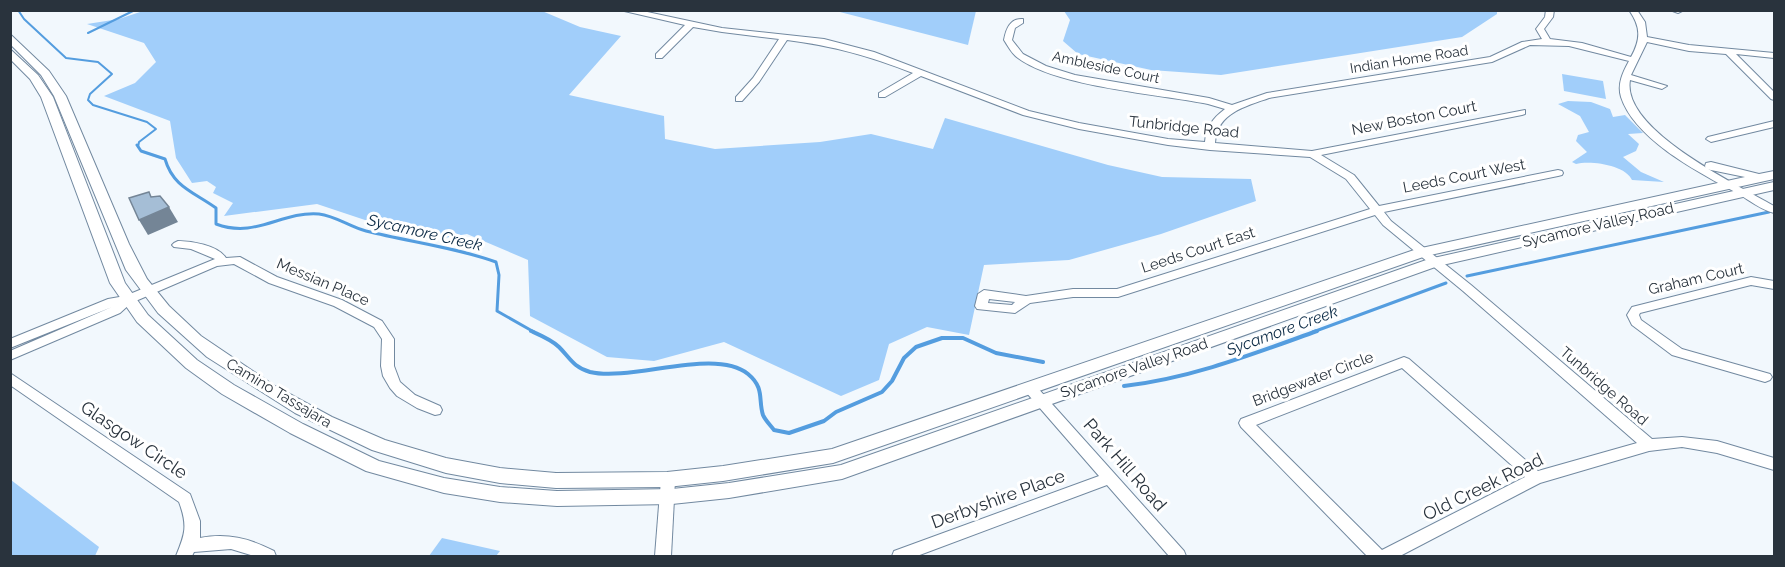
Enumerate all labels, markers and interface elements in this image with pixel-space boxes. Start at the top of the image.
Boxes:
street label: Indian Home Road [1349,42,1469,76]
street label: Ambleside Court [1051,48,1161,86]
street label: New Boston Court [1350,97,1478,139]
street label: Tunbridge Road [1128,112,1240,142]
street label: Leeds Court West [1401,155,1527,197]
street label: Sycamore Valley Road [1521,199,1675,251]
water label: Sycamore Creek [365,210,485,255]
street label: Leeds Court East [1139,223,1257,277]
street label: Messian Place [274,254,372,310]
street label: Graham Court [1647,259,1745,299]
water label: Sycamore Creek [1223,301,1341,360]
street label: Sycamore Valley Road [1058,334,1210,402]
street label: Tunbridge Road [1556,343,1652,429]
street label: Bridgewater Circle [1250,348,1376,410]
street label: Camino Tassajara [223,354,335,432]
street label: Glasgow Circle [77,396,192,483]
street label: Park Hill Road [1080,414,1171,515]
street label: Old Creek Road [1419,448,1546,525]
street label: Derbyshire Place [928,464,1068,532]

